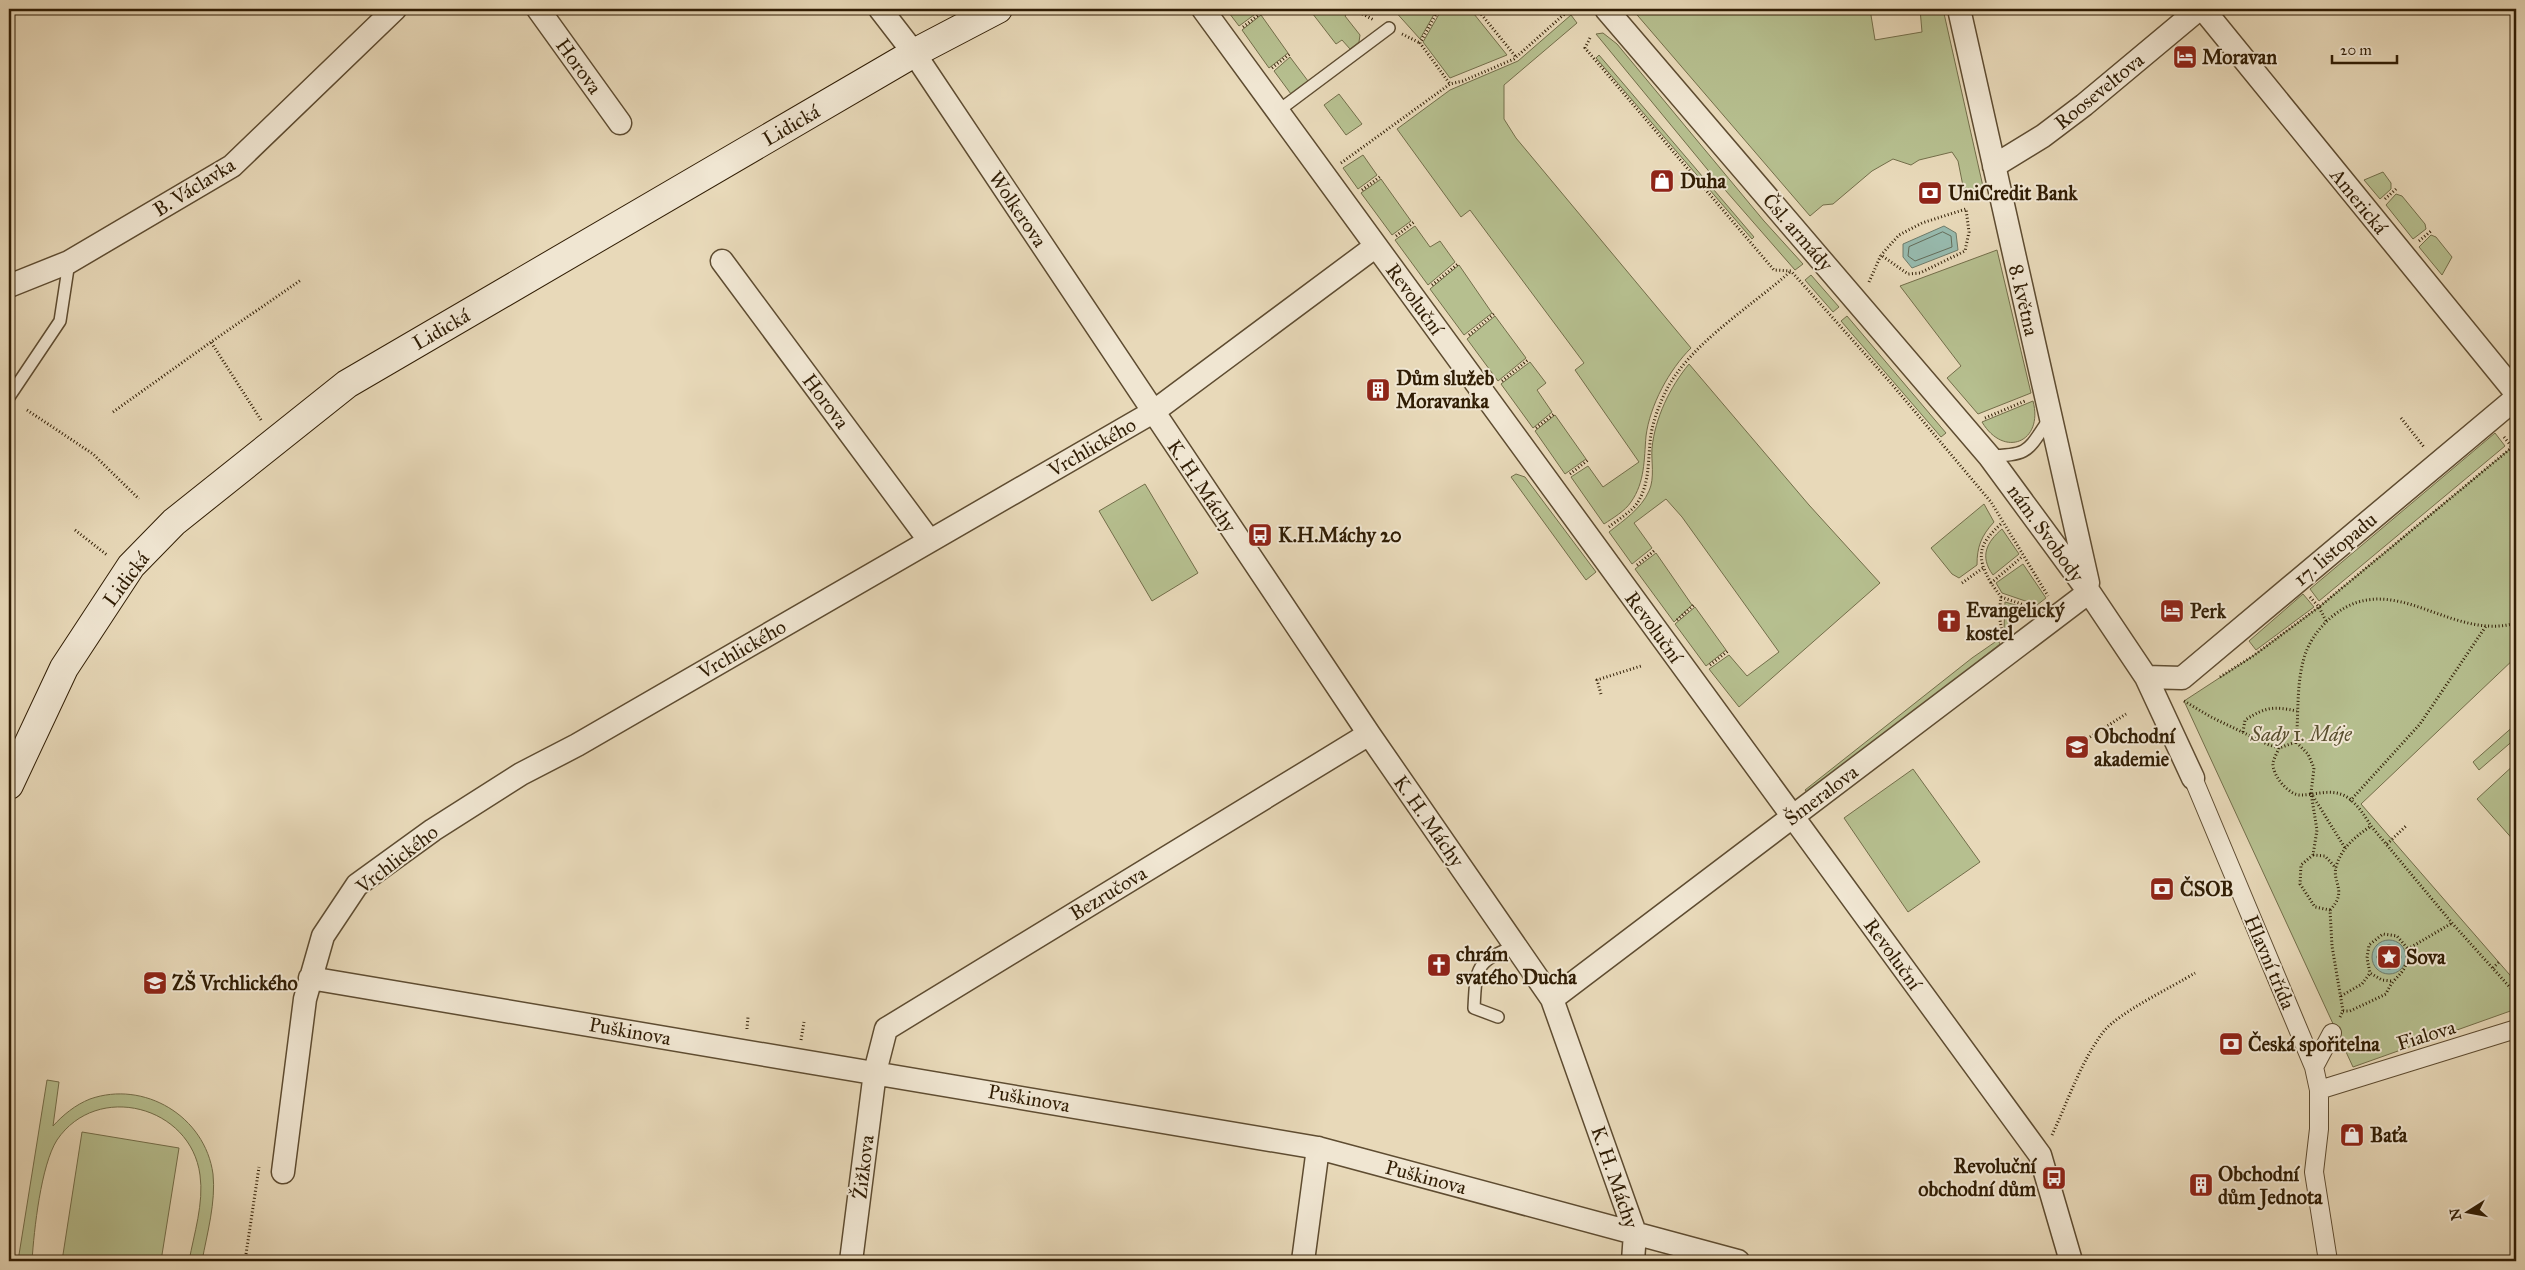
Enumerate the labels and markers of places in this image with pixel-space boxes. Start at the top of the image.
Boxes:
hotel icon: Moravan [2172,44,2198,70]
place label: Moravan [2202,45,2277,69]
shop icon: Duha [1649,168,1675,194]
place label: Duha [1680,169,1727,193]
bank icon: UniCredit Bank [1917,180,1943,206]
place label: UniCredit Bank [1948,181,2078,205]
place label: Dům služeb Moravanka [1396,366,1494,413]
building icon: Dům služeb Moravanka [1365,377,1391,403]
bus stop icon: K.H.Máchy 20 [1247,522,1273,548]
place label: K.H.Máchy 20 [1278,523,1402,548]
place label: Evangelický kostel [1966,598,2066,645]
hotel icon: Perk [2159,598,2185,624]
place label: Perk [2190,599,2227,623]
church icon: Evangelický kostel [1936,608,1962,634]
place label: Obchodní akademie [2094,724,2177,771]
school or university icon: Obchodní akademie [2064,734,2090,760]
place label: ČSOB [2180,875,2233,901]
bank icon: ČSOB [2149,876,2175,902]
place label: chrám svatého Ducha [1456,942,1577,989]
place icon: Sova [2376,944,2402,970]
place label: Sova [2406,945,2446,969]
church icon: chrám svatého Ducha [1426,952,1452,978]
place label: ZŠ Vrchlického [172,969,298,995]
school or university icon: ZŠ Vrchlického [142,970,168,996]
place label: Česká spořitelna [2248,1030,2380,1057]
bank icon: Česká spořitelna [2218,1031,2244,1057]
shop icon: Baťa [2339,1122,2365,1148]
place label: Baťa [2370,1123,2408,1147]
place label: Revoluční obchodní dům [1918,1154,2038,1201]
place label: Obchodní dům Jednota [2218,1162,2323,1211]
bus stop icon: Revoluční obchodní dům [2041,1165,2067,1191]
building icon: Obchodní dům Jednota [2188,1172,2214,1198]

